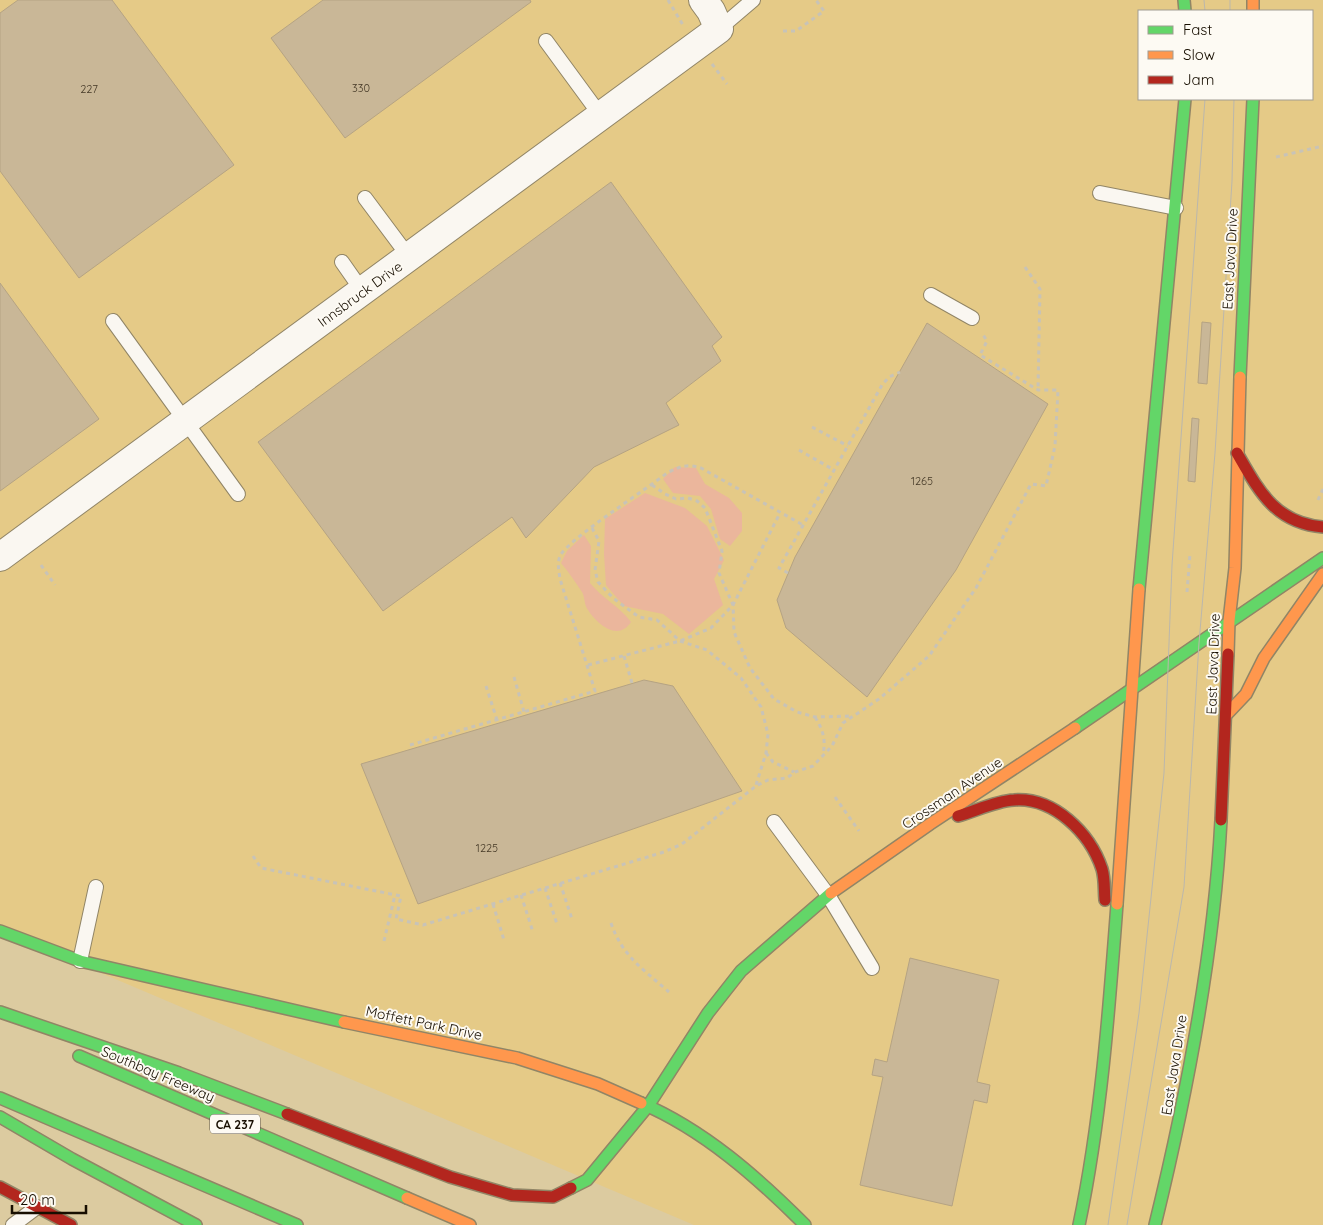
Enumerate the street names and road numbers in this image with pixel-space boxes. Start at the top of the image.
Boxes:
street label: East Java Drive [1218,208,1242,310]
street label: Innsbruck Drive [314,257,406,331]
street label: East Java Drive [1202,613,1224,715]
street label: Crossman Avenue [899,753,1006,833]
street label: Moffett Park Drive [364,1002,484,1044]
street label: East Java Drive [1157,1013,1191,1116]
street label: Southbay Freeway [99,1042,217,1106]
road number: CA 237 [210,1114,260,1134]

